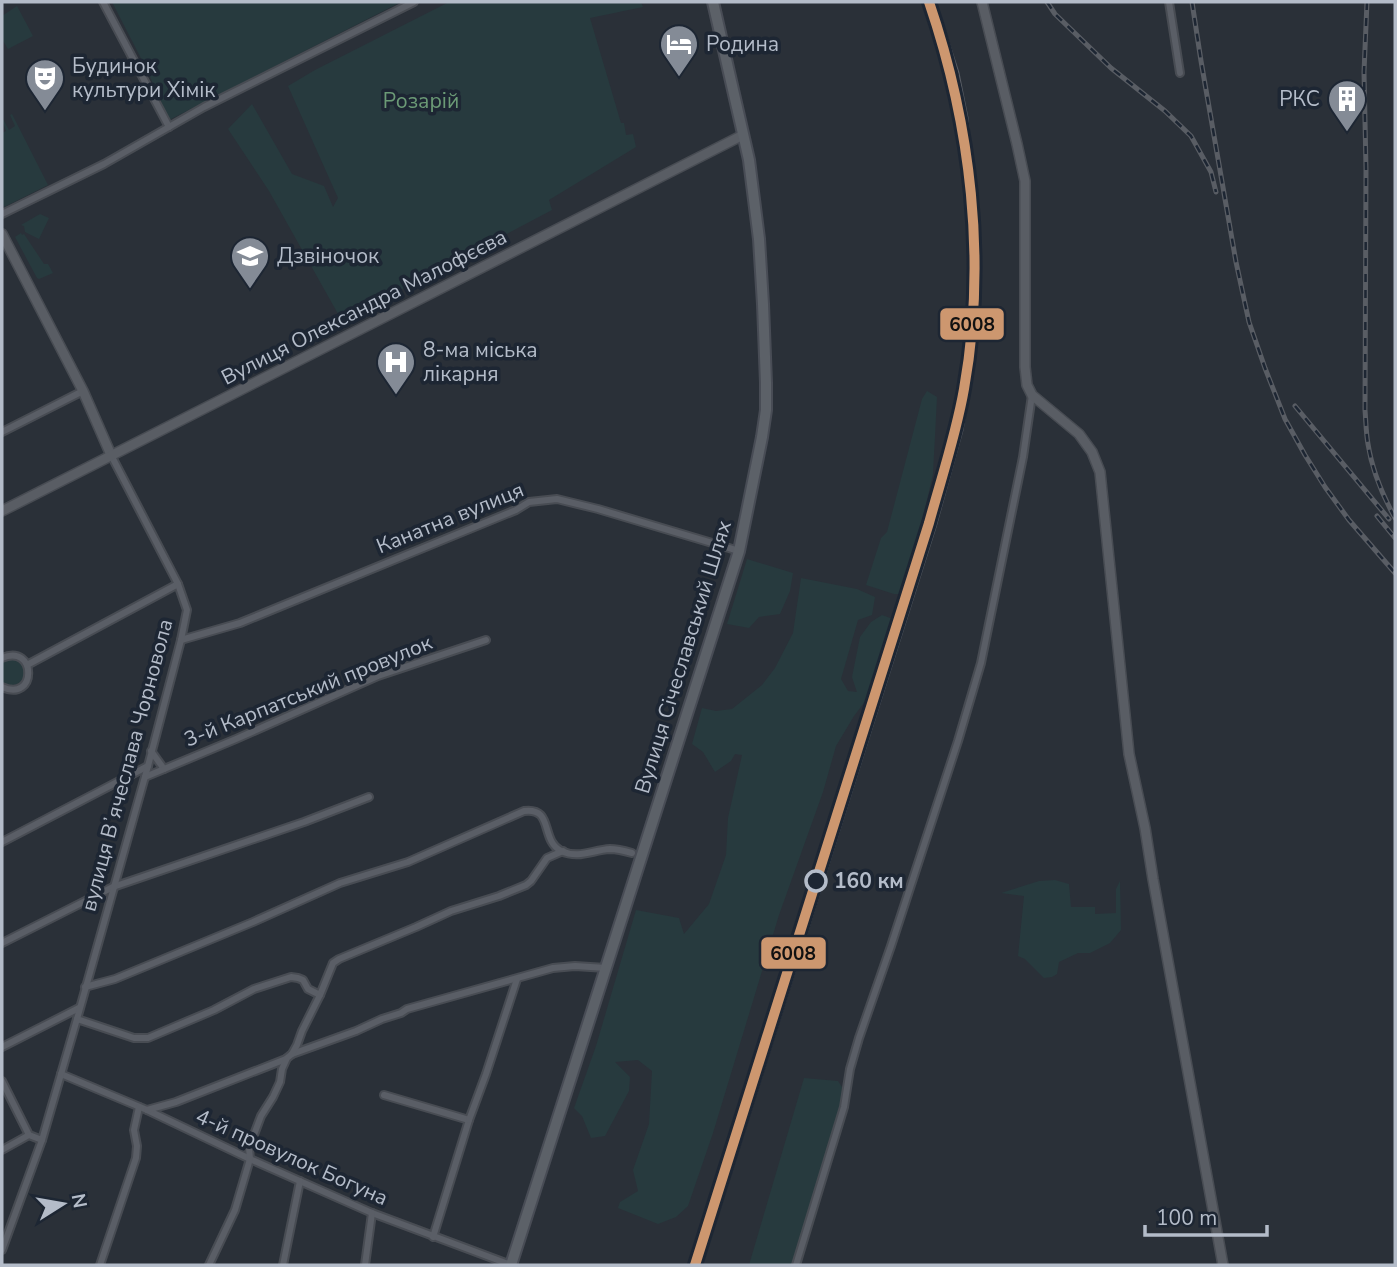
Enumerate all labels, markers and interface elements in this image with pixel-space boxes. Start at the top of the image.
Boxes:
hotel icon: Родина [658,23,700,78]
place label: Родина [706,30,779,58]
place label: Будинок культури Хімік [72,52,216,104]
theatre icon: Будинок культури Хімік [24,57,66,112]
building icon: РКС [1326,78,1368,133]
place label: РКС [1279,85,1320,113]
park label: Розарій [383,87,459,115]
street label: Вулиця Олександра Малофєєва [216,223,512,391]
school or university icon: Дзвіночок [229,235,271,290]
place label: Дзвіночок [277,242,380,270]
line badge: 6008 [939,307,1005,341]
text: 6008 [949,312,995,338]
place label: 8-ма міська лікарня [423,336,538,388]
hospital icon: 8-ма міська лікарня [375,341,417,396]
street label: Канатна вулиця [372,476,528,560]
street label: Вулиця Січеславський Шлях [628,517,738,797]
street label: вулиця Вʼячеслава Чорновола [74,616,180,914]
street label: 3-й Карпатський провулок [180,628,437,754]
place label: 160 км [834,867,904,895]
marker: 160 км [805,870,827,892]
line badge: 6008 [760,936,827,970]
text: 6008 [770,941,816,967]
street label: 4-й провулок Богуна [192,1102,392,1212]
north arrow [28,1169,98,1239]
text: N [65,1191,93,1210]
scale bar [1145,1194,1268,1238]
text: 100 m [1156,1204,1217,1232]

